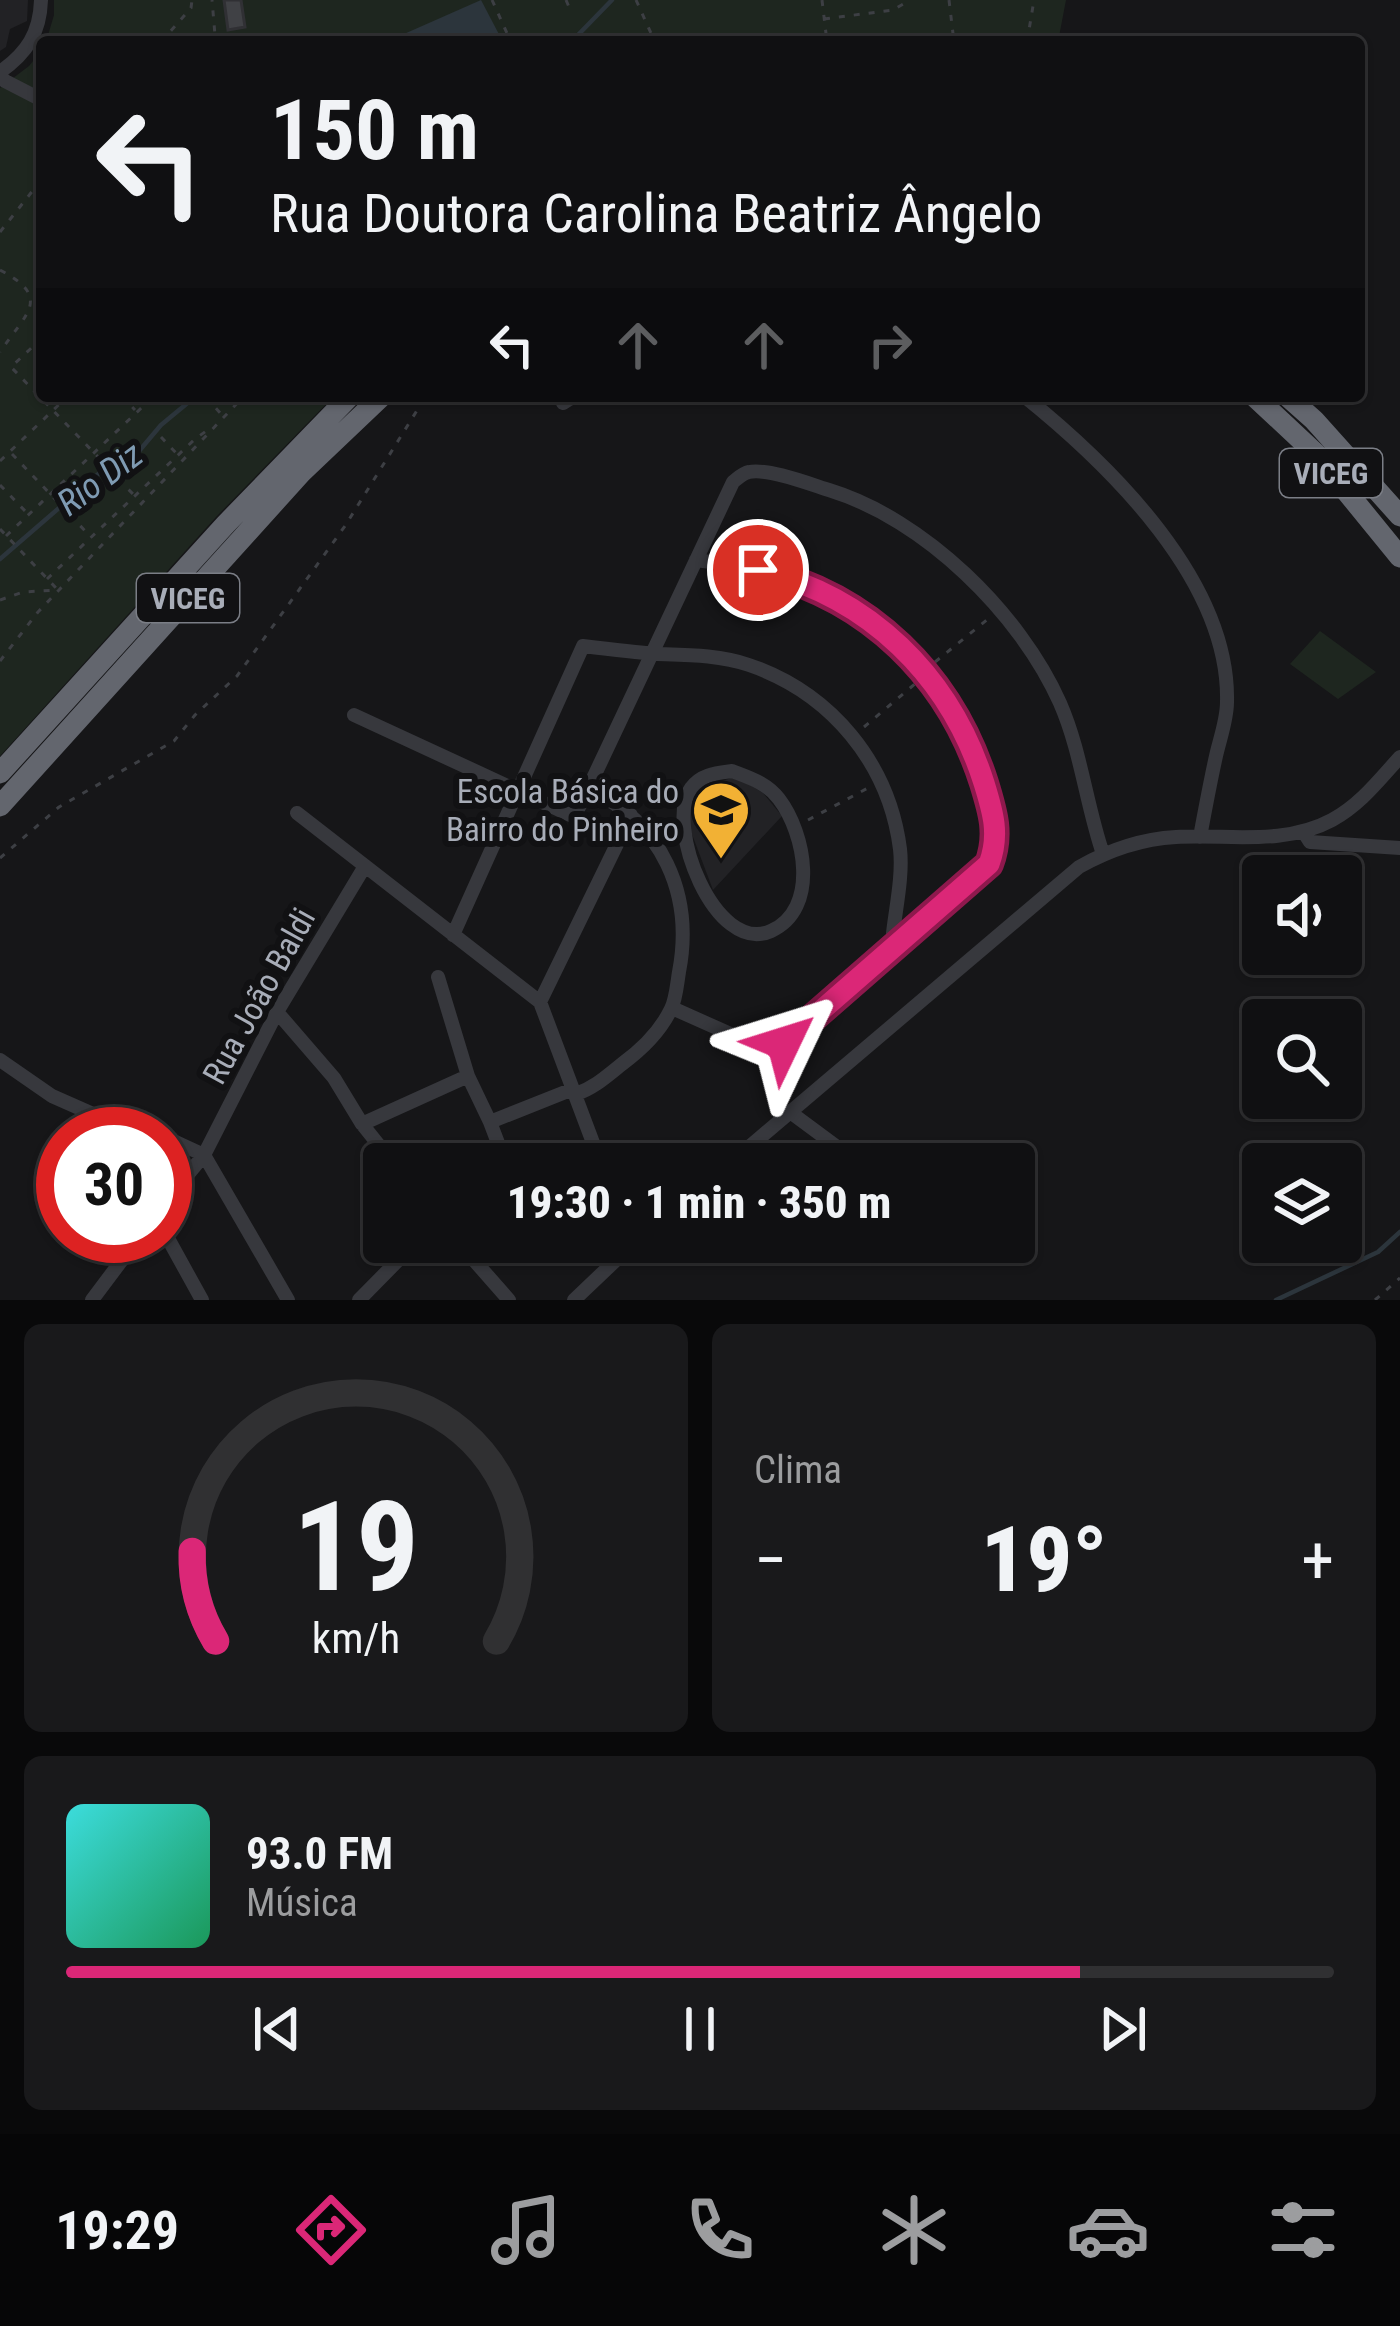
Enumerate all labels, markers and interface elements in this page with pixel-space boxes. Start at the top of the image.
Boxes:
text: 150 m [270,81,479,180]
icon: left [72,84,228,240]
text: Rua Doutora Carolina Beatriz Ângelo [270,182,1042,245]
icon: left [479,312,545,378]
icon: ahead [605,312,671,378]
icon: ahead [731,312,797,378]
icon: right [857,312,923,378]
water label: Rio Diz [49,433,151,525]
road number: VICEG [1280,449,1382,497]
pin [707,519,809,621]
icon: arrive [725,537,791,603]
road number: VICEG [137,574,239,622]
place label: Escola Básica do Bairro do Pinheiro [446,772,679,849]
school or university icon: Escola Básica do Bairro do Pinheiro [690,779,752,861]
map controls [1242,855,1362,1263]
button: sound [1242,855,1362,975]
street label: Rua João Baldi [195,901,323,1091]
position arrow [721,980,847,1106]
button: search [1242,999,1362,1119]
speed limit sign: 30 [36,1107,192,1263]
button: layers [1242,1143,1362,1263]
text: 19:30 · 1 min · 350 m [507,1176,891,1229]
text: Clima [754,1447,842,1493]
text: 19 [293,1474,419,1620]
text: 19° [981,1508,1108,1613]
text: − [754,1522,787,1599]
text: + [1301,1522,1334,1599]
text: km/h [312,1613,400,1663]
text: 93.0 FM [246,1827,393,1880]
text: Música [246,1880,358,1926]
icon: previous [244,1996,310,2062]
icon: pause [667,1996,733,2062]
icon: next [1090,1996,1156,2062]
icon: directions [289,2188,373,2272]
icon: music [484,2188,568,2272]
icon: phone [678,2188,762,2272]
icon: climate [872,2188,956,2272]
icon: car [1066,2188,1150,2272]
icon: filters [1261,2188,1345,2272]
text: 19:29 [55,2199,179,2262]

